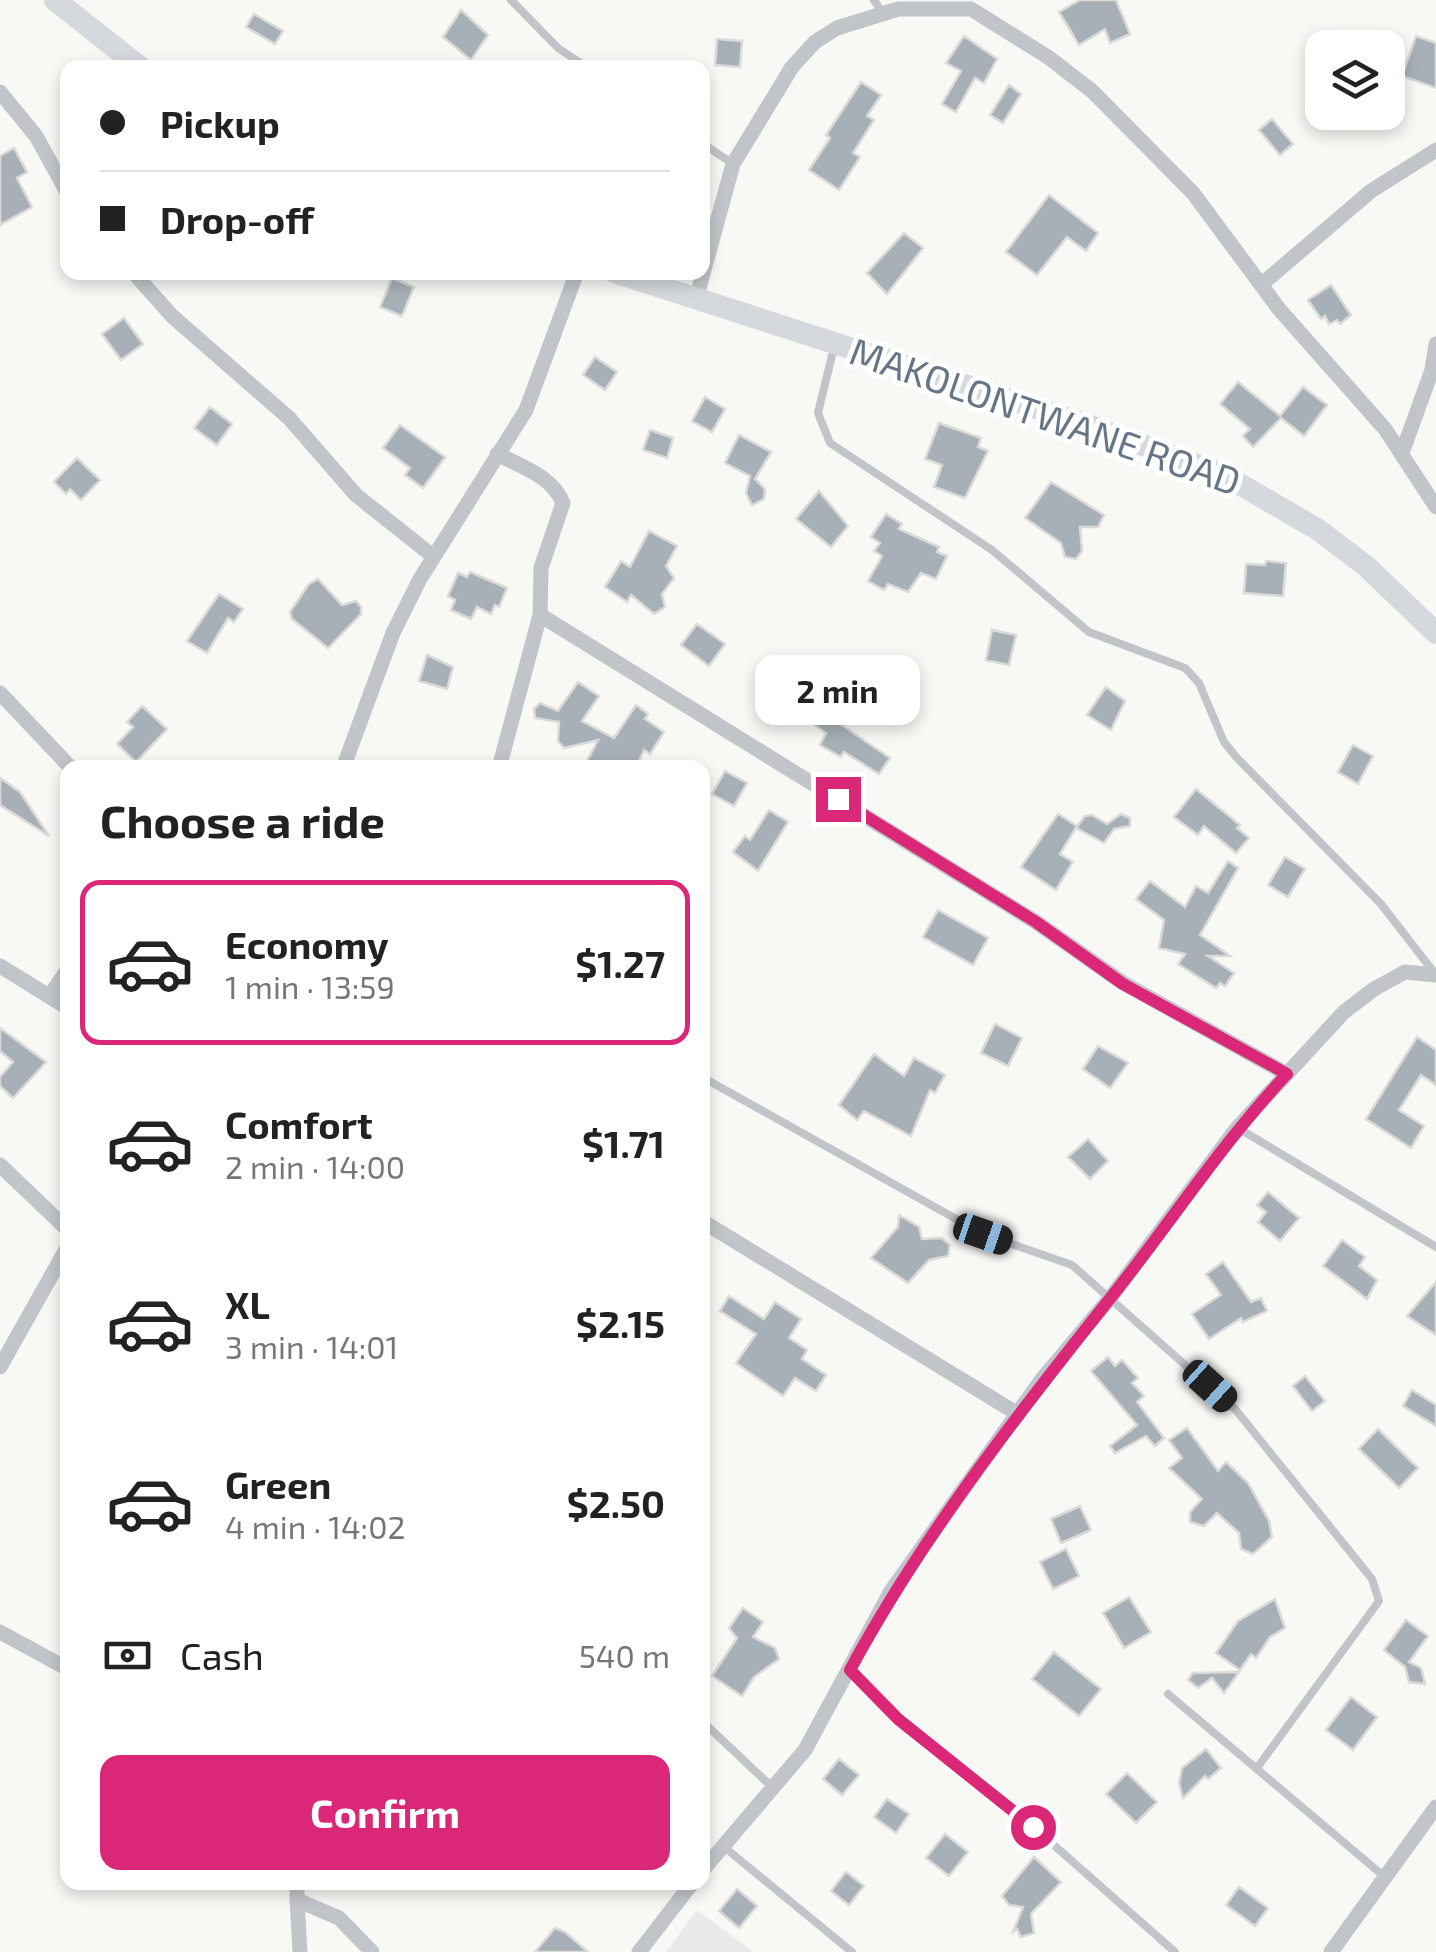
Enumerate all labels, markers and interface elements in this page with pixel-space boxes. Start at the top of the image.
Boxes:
map controls [1305,30,1405,130]
button: layers [1305,30,1405,130]
text: Pickup [160,100,280,146]
text: Drop-off [160,196,314,242]
street label: MAKOLONTWANE ROAD [844,327,1247,504]
callout: 2 min [756,654,920,724]
text: 2 min [797,671,878,709]
route end [816,777,861,822]
text: Choose a ride [100,793,385,847]
icon: car [105,918,195,1008]
text: Economy [225,921,389,967]
text: $1.27 [575,940,665,986]
text: 1 min · 13:59 [225,967,395,1005]
icon: car [105,1098,195,1188]
text: Comfort [225,1101,373,1147]
text: $1.71 [582,1120,665,1166]
text: 2 min · 14:00 [225,1147,405,1185]
car [950,1210,1016,1258]
icon: car [105,1278,195,1368]
text: XL [225,1281,270,1327]
text: $2.15 [576,1300,665,1346]
text: 3 min · 14:01 [225,1327,398,1365]
car [1178,1355,1242,1417]
icon: car [105,1458,195,1548]
text: Green [225,1461,331,1507]
text: $2.50 [567,1480,665,1526]
text: 4 min · 14:02 [225,1507,405,1545]
icon: cash [100,1628,155,1683]
text: Cash [180,1632,264,1678]
text: 540 m [579,1636,670,1674]
button: Confirm [100,1755,670,1870]
route start [1011,1805,1056,1850]

